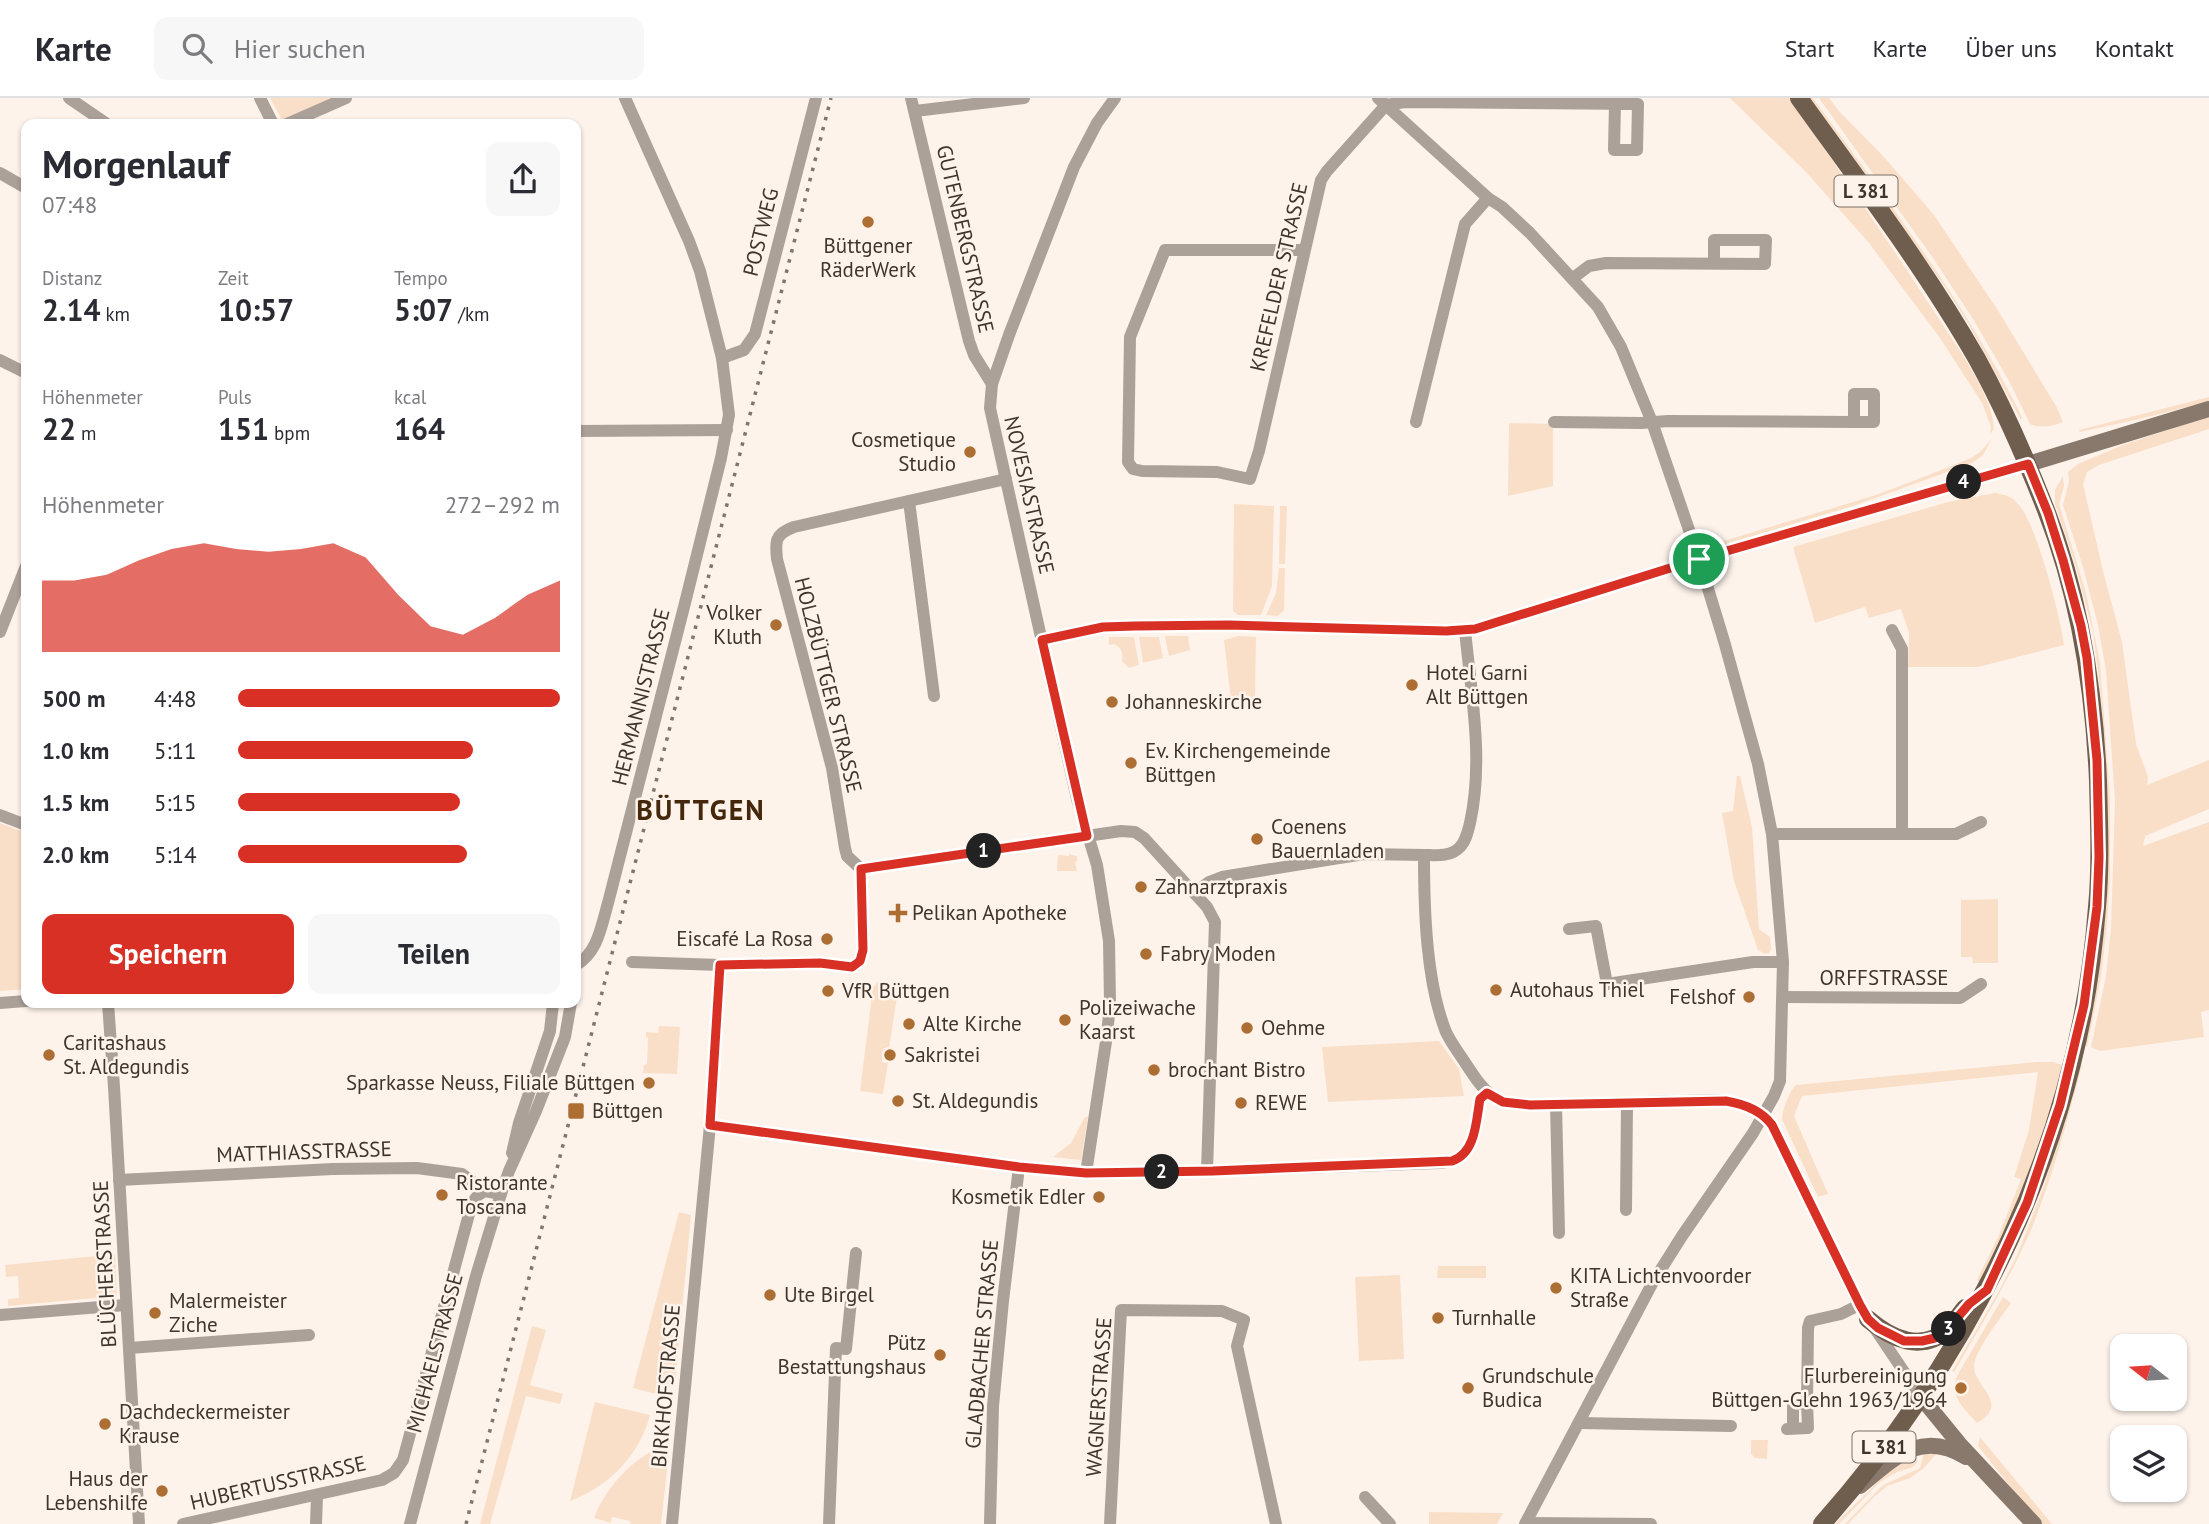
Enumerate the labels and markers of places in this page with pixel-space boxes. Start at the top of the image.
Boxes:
marker: Büttgener RäderWerk [860,214,876,230]
place label: Büttgener RäderWerk [820,232,916,283]
place label: Cosmetique Studio [851,426,956,477]
marker: Cosmetique Studio [962,444,978,460]
pin: 4 [1946,464,1982,500]
pin [1669,529,1729,589]
place label: Volker Kluth [705,599,762,650]
marker: Volker Kluth [768,617,784,633]
place label: Hotel Garni Alt Büttgen [1426,659,1528,710]
marker: Hotel Garni Alt Büttgen [1404,677,1420,693]
place label: Johanneskirche [1125,688,1262,715]
marker: Johanneskirche [1104,694,1120,710]
place label: Ev. Kirchengemeinde Büttgen [1145,737,1331,788]
marker: Ev. Kirchengemeinde Büttgen [1123,755,1139,771]
place label: Coenens Bauernladen [1271,813,1384,864]
marker: Coenens Bauernladen [1249,831,1265,847]
pin: 1 [967,834,1002,868]
place label: Zahnarztpraxis [1155,873,1288,900]
marker: Zahnarztpraxis [1133,879,1149,895]
place label: Pelikan Apotheke [912,899,1067,926]
marker: Pelikan Apotheke [890,905,906,921]
place label: Eiscafé La Rosa [676,925,813,952]
marker: Eiscafé La Rosa [819,931,835,947]
place label: Fabry Moden [1160,940,1276,967]
marker: Fabry Moden [1138,946,1154,962]
place label: Autohaus Thiel [1510,976,1644,1003]
place label: VfR Büttgen [841,977,950,1004]
marker: Autohaus Thiel [1488,982,1504,998]
marker: VfR Büttgen [820,983,836,999]
place label: Felshof [1669,983,1736,1010]
marker: Felshof [1741,989,1757,1005]
place label: Polizeiwache Kaarst [1079,994,1196,1045]
place label: Alte Kirche [923,1010,1022,1037]
marker: Polizeiwache Kaarst [1057,1012,1073,1028]
place label: Oehme [1261,1014,1325,1041]
marker: Alte Kirche [901,1016,917,1032]
marker: Oehme [1239,1020,1255,1036]
place label: Caritashaus St. Aldegundis [63,1029,189,1080]
place label: Sakristei [904,1041,980,1068]
marker: Caritashaus St. Aldegundis [41,1047,57,1063]
marker: Sakristei [882,1047,898,1063]
place label: brochant Bistro [1168,1056,1306,1083]
marker: brochant Bistro [1146,1062,1162,1078]
place label: Sparkasse Neuss, Filiale Büttgen [346,1069,635,1096]
marker: Sparkasse Neuss, Filiale Büttgen [641,1075,657,1091]
place label: St. Aldegundis [912,1087,1038,1114]
place label: REWE [1255,1089,1307,1116]
marker: St. Aldegundis [890,1093,906,1109]
marker: REWE [1233,1095,1249,1111]
place label: Büttgen [592,1097,663,1124]
marker: Büttgen [566,1101,586,1121]
pin: 2 [1144,1154,1180,1190]
place label: Ristorante Toscana [456,1169,548,1220]
place label: Kosmetik Edler [951,1183,1085,1210]
marker: Ristorante Toscana [434,1187,450,1203]
marker: Kosmetik Edler [1091,1189,1107,1205]
place label: KITA Lichtenvoorder Straße [1570,1262,1751,1313]
marker: KITA Lichtenvoorder Straße [1548,1280,1564,1296]
place label: Ute Birgel [784,1281,874,1308]
place label: Malermeister Ziche [169,1287,287,1338]
marker: Ute Birgel [762,1287,778,1303]
place label: Turnhalle [1452,1304,1536,1331]
marker: Malermeister Ziche [147,1305,163,1321]
marker: Turnhalle [1430,1310,1446,1326]
pin: 3 [1932,1312,1966,1346]
place label: Pütz Bestattungshaus [777,1329,926,1380]
marker: Pütz Bestattungshaus [932,1347,948,1363]
place label: Grundschule Budica [1482,1362,1594,1413]
place label: Flurbereinigung Büttgen-Glehn 1963/1964 [1711,1362,1947,1413]
marker: Grundschule Budica [1460,1380,1476,1396]
marker: Flurbereinigung Büttgen-Glehn 1963/1964 [1953,1380,1969,1396]
place label: Dachdeckermeister Krause [119,1398,290,1449]
marker: Dachdeckermeister Krause [97,1416,113,1432]
place label: Haus der Lebenshilfe [45,1465,148,1516]
marker: Haus der Lebenshilfe [154,1483,170,1499]

